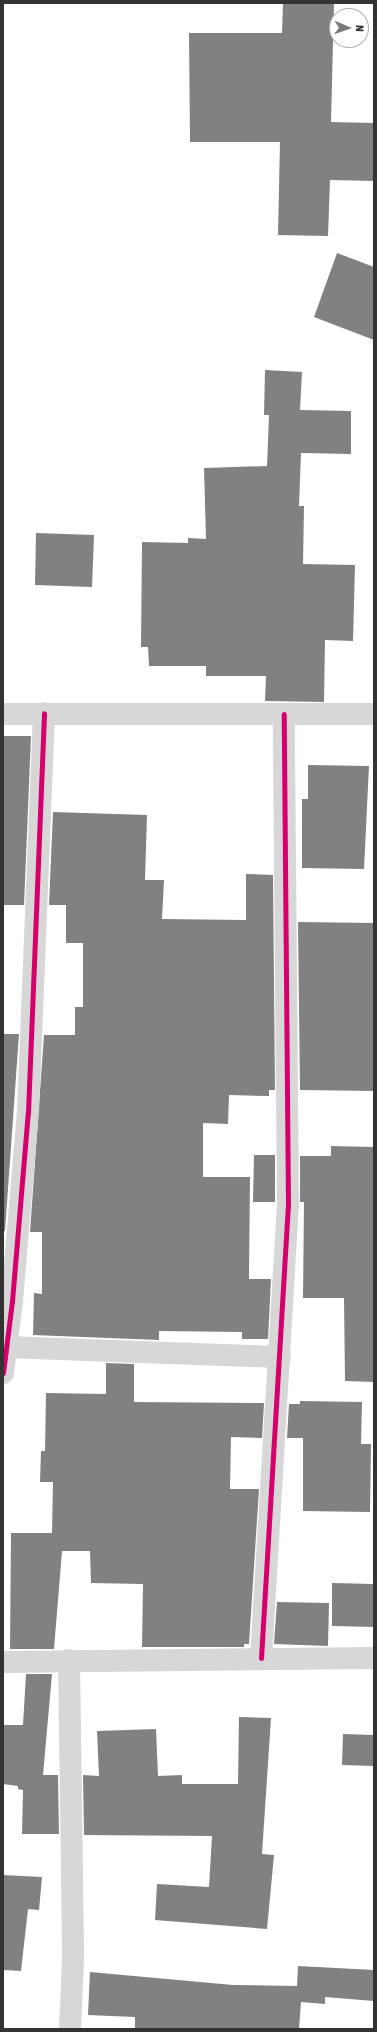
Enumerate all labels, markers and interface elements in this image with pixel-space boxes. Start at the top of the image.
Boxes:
north arrow [329,8,369,48]
text: N [354,25,366,32]

